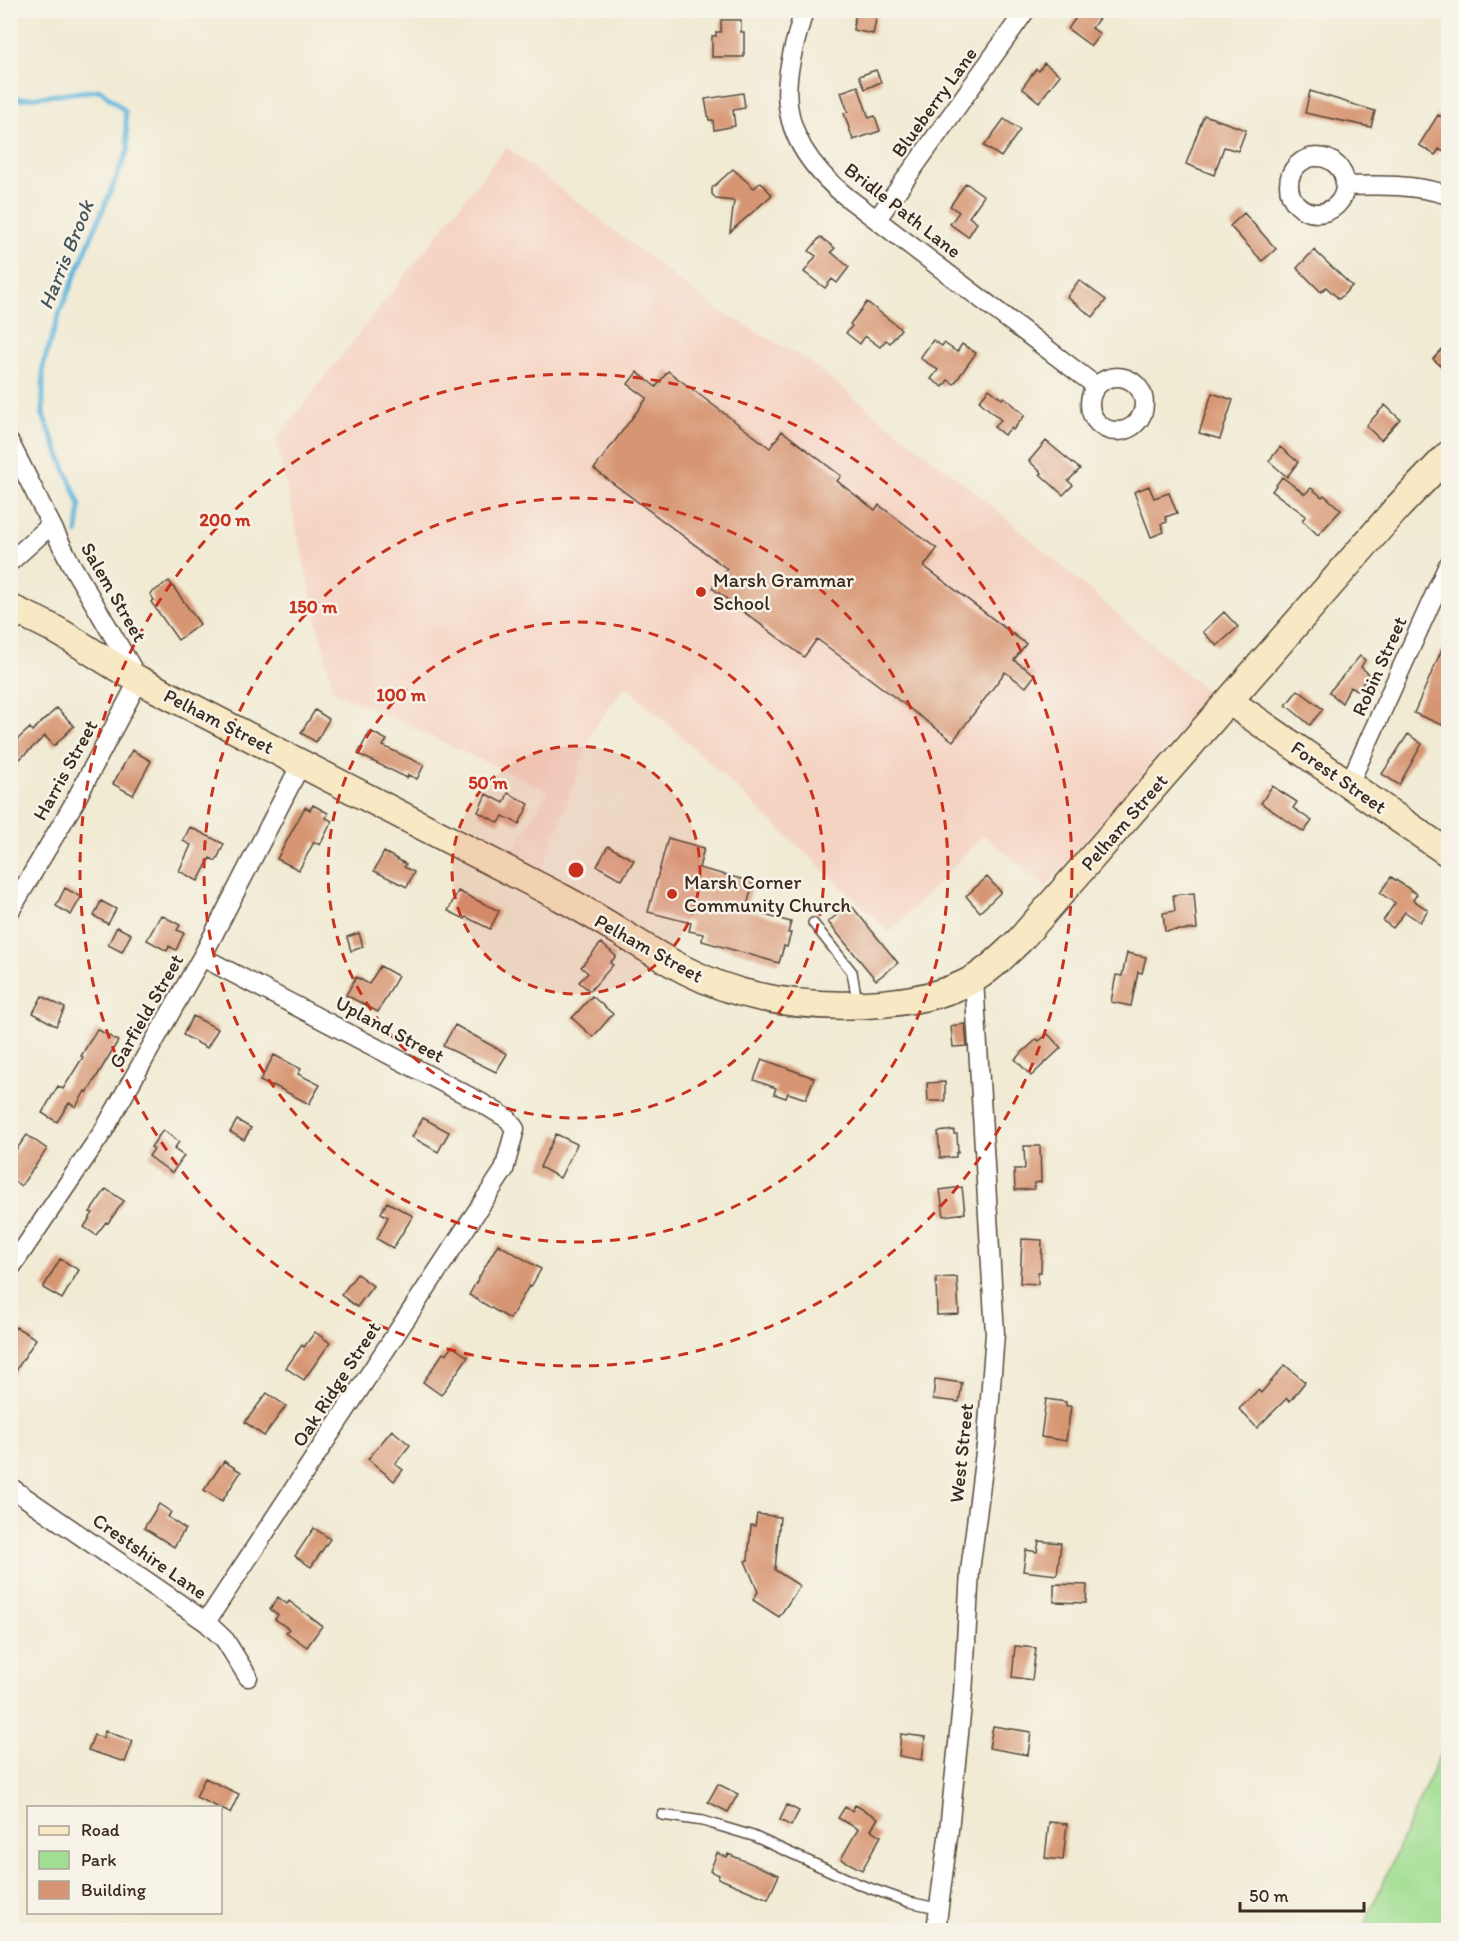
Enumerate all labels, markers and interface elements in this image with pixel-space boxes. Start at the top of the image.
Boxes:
street label: Blueberry Lane [886,42,982,162]
street label: Bridle Path Lane [840,157,966,263]
water label: Harris Brook [32,195,99,313]
text: 200 m [200,509,251,531]
street label: Salem Street [76,538,152,646]
place label: Marsh Grammar School [713,568,854,615]
marker: Marsh Grammar School [694,585,708,599]
text: 150 m [289,596,338,618]
street label: Robin Street [1346,612,1412,719]
street label: Pelham Street [160,683,278,759]
text: 100 m [376,684,427,706]
street label: Harris Street [28,715,102,825]
street label: Forest Street [1287,735,1391,819]
street label: Pelham Street [1075,769,1173,875]
text: 50 m [468,772,509,794]
centre of rings [566,860,586,880]
place label: Marsh Corner Community Church [684,870,851,917]
marker: Marsh Corner Community Church [665,887,679,901]
street label: Pelham Street [591,908,707,988]
street label: Garfield Street [104,949,188,1073]
street label: Upland Street [331,990,449,1068]
street label: Oak Ridge Street [287,1317,385,1451]
street label: West Street [944,1401,978,1504]
street label: Crestshire Lane [88,1508,212,1604]
legend [27,1806,222,1914]
text: Road [81,1819,120,1841]
text: Park [81,1849,116,1871]
scale bar [1240,1875,1364,1913]
text: Building [81,1879,147,1901]
text: 50 m [1249,1885,1289,1907]

